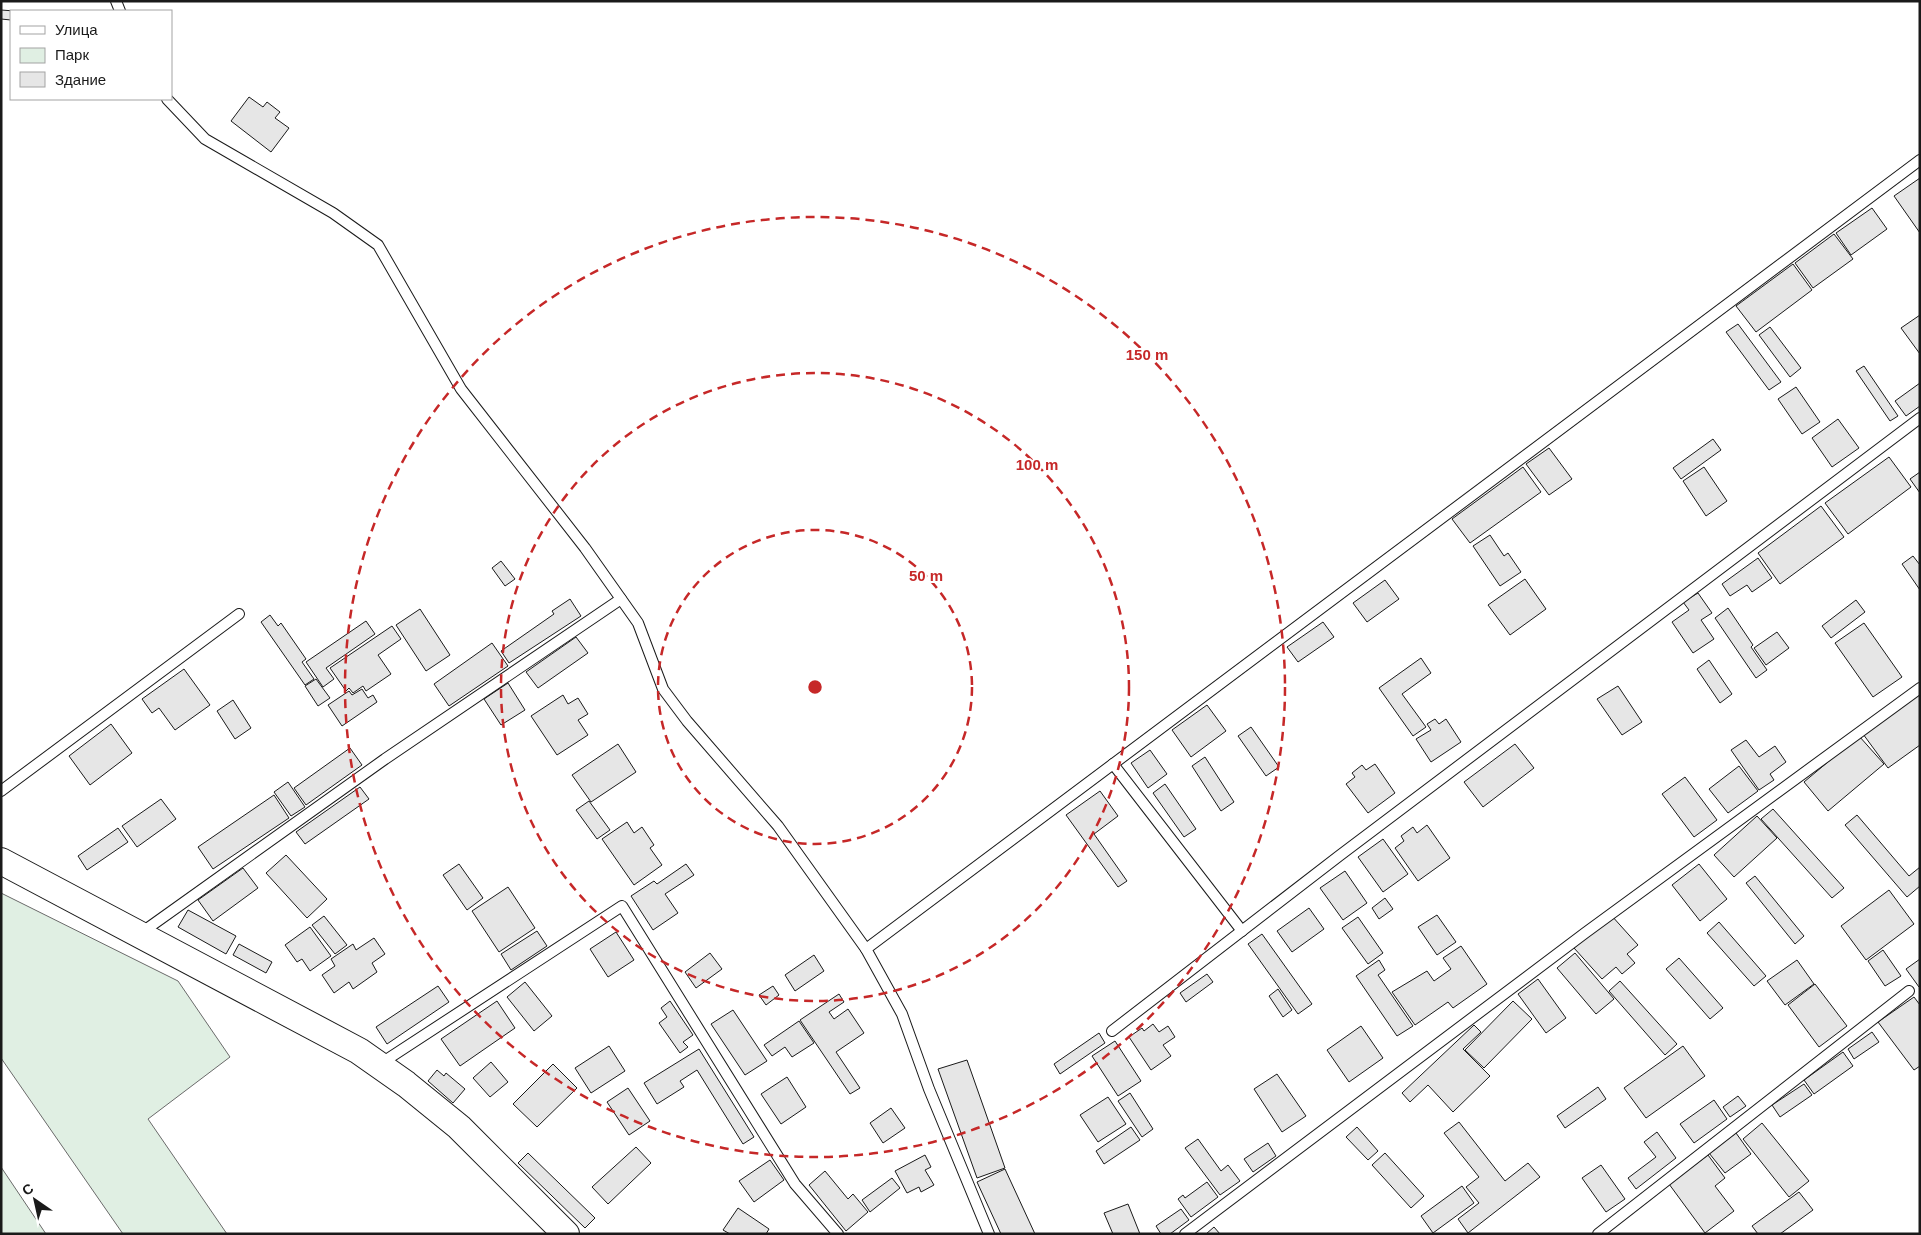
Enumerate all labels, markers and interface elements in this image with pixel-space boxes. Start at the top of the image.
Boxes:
legend [10,10,172,100]
text: Улица [55,21,98,38]
text: Парк [55,46,89,63]
text: Здание [55,71,106,88]
text: 150 m [1126,346,1168,363]
text: 100 m [1016,456,1058,473]
text: 50 m [909,567,943,584]
centre of rings [806,678,824,696]
north arrow [10,1175,60,1225]
text: С [19,1180,36,1199]

